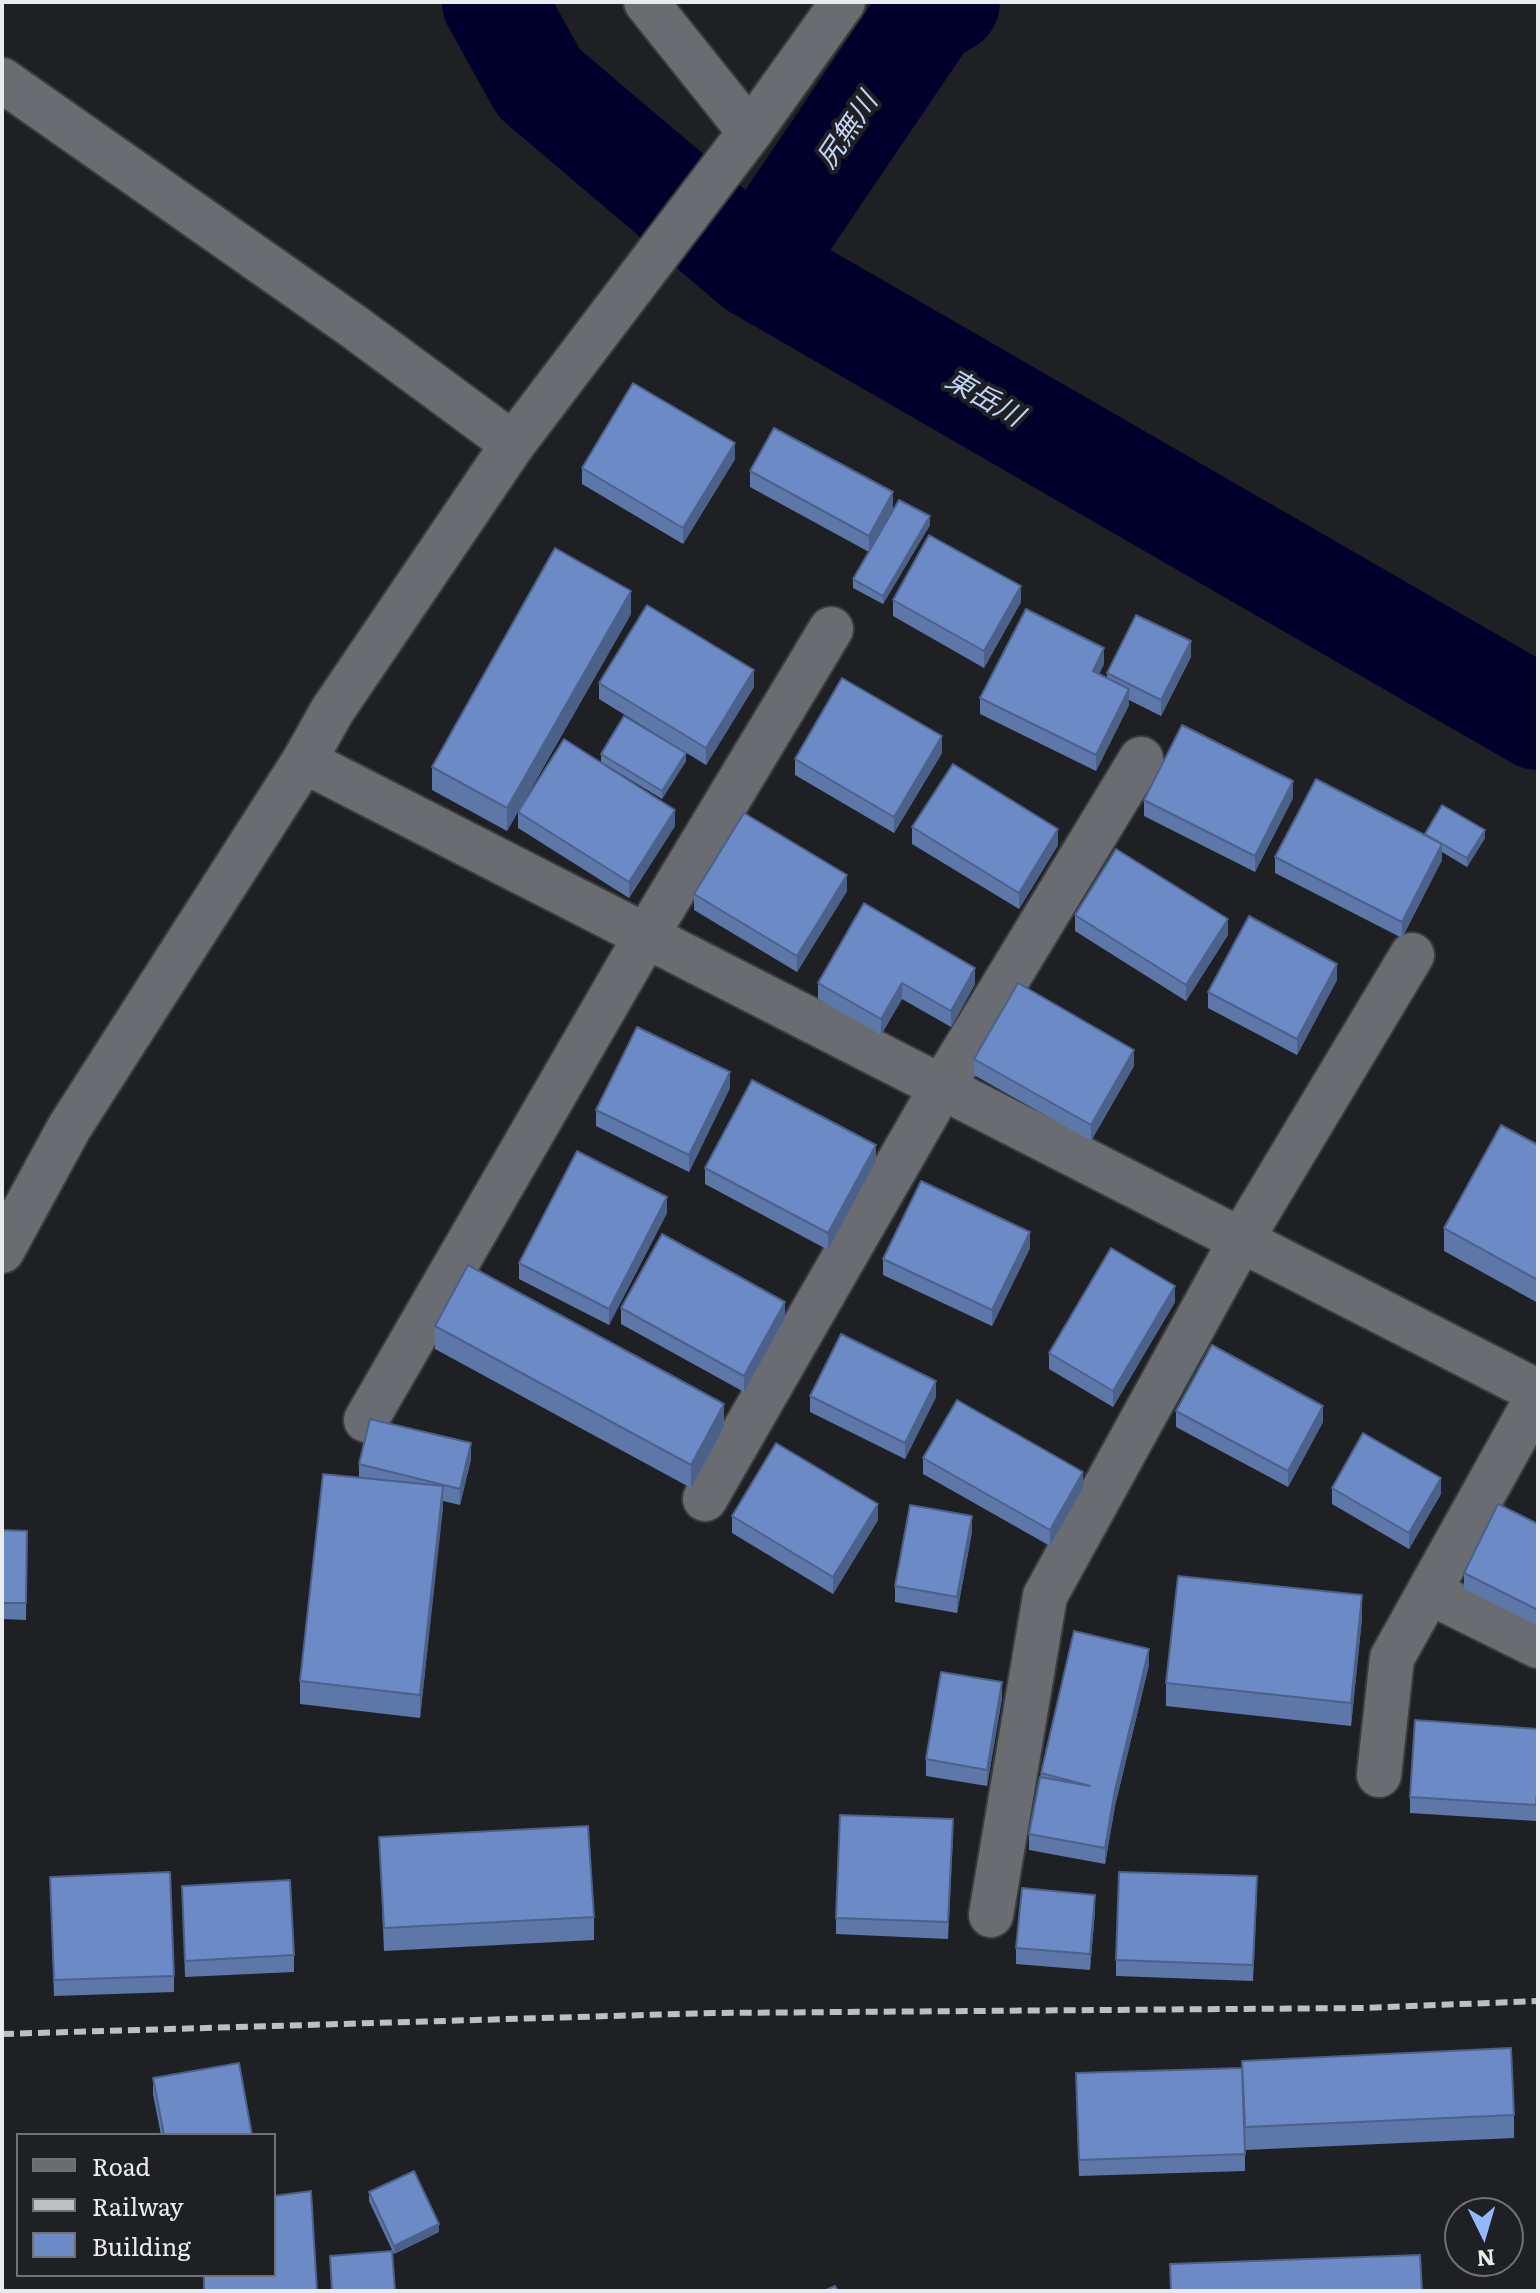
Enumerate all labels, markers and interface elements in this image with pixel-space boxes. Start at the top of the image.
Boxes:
water label: 尻無川 [811,87,885,175]
water label: 東岳川 [939,363,1029,435]
legend [16,2133,276,2277]
text: Road [92,2148,150,2183]
text: Railway [92,2188,184,2223]
north arrow [1444,2197,1524,2277]
text: Building [92,2228,191,2263]
text: N [1475,2242,1497,2277]

